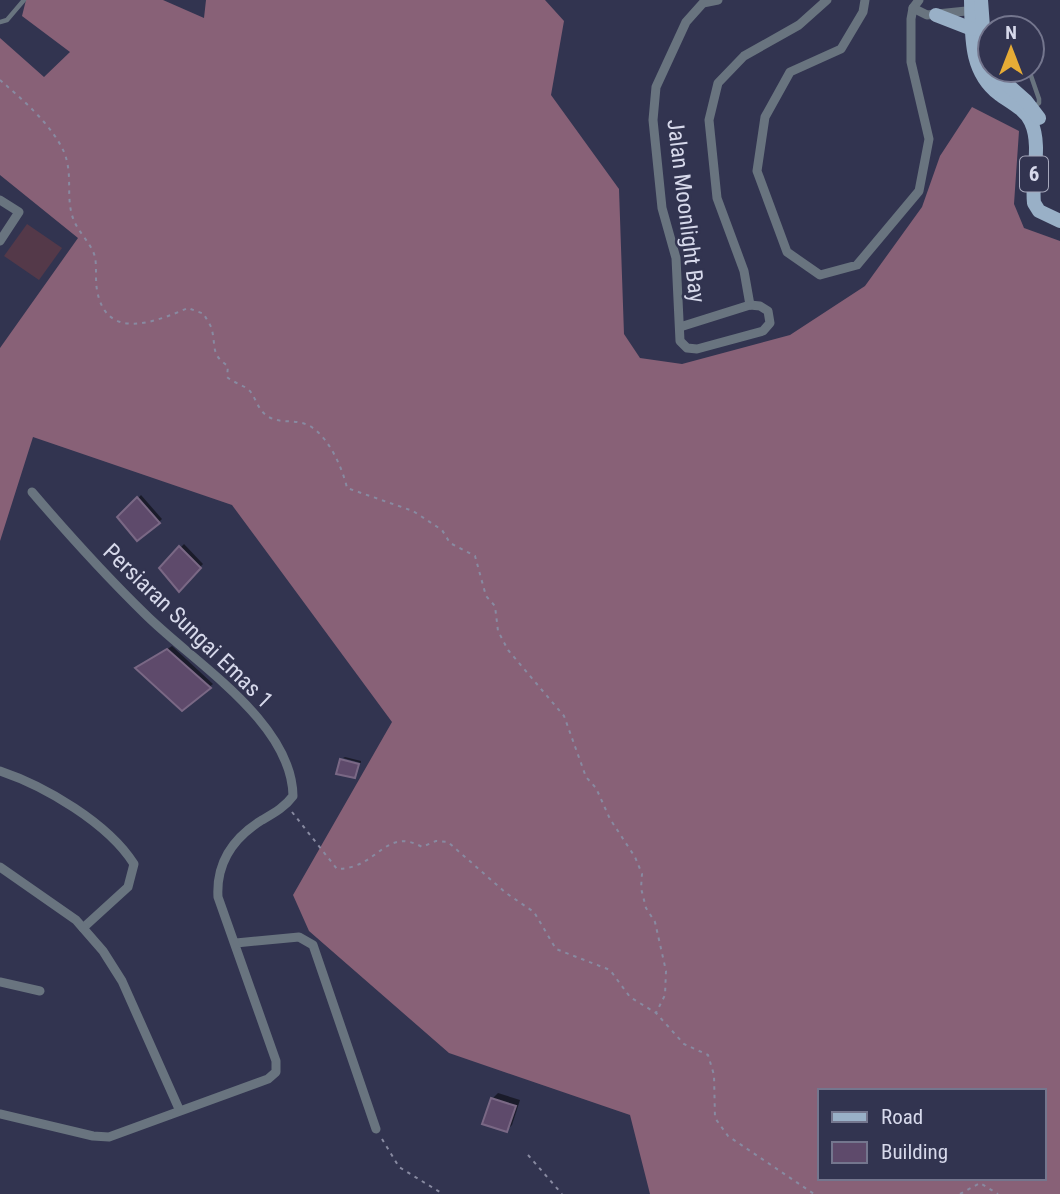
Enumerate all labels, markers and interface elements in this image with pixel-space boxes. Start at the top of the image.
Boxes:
north arrow [976,14,1046,84]
text: N [1005,21,1017,44]
street label: Jalan Moonlight Bay [661,118,711,305]
road number: 6 [1020,156,1048,192]
street label: Persiaran Sungai Emas 1 [98,538,278,714]
legend [818,1089,1046,1180]
text: Road [881,1105,923,1129]
text: Building [881,1140,948,1164]

